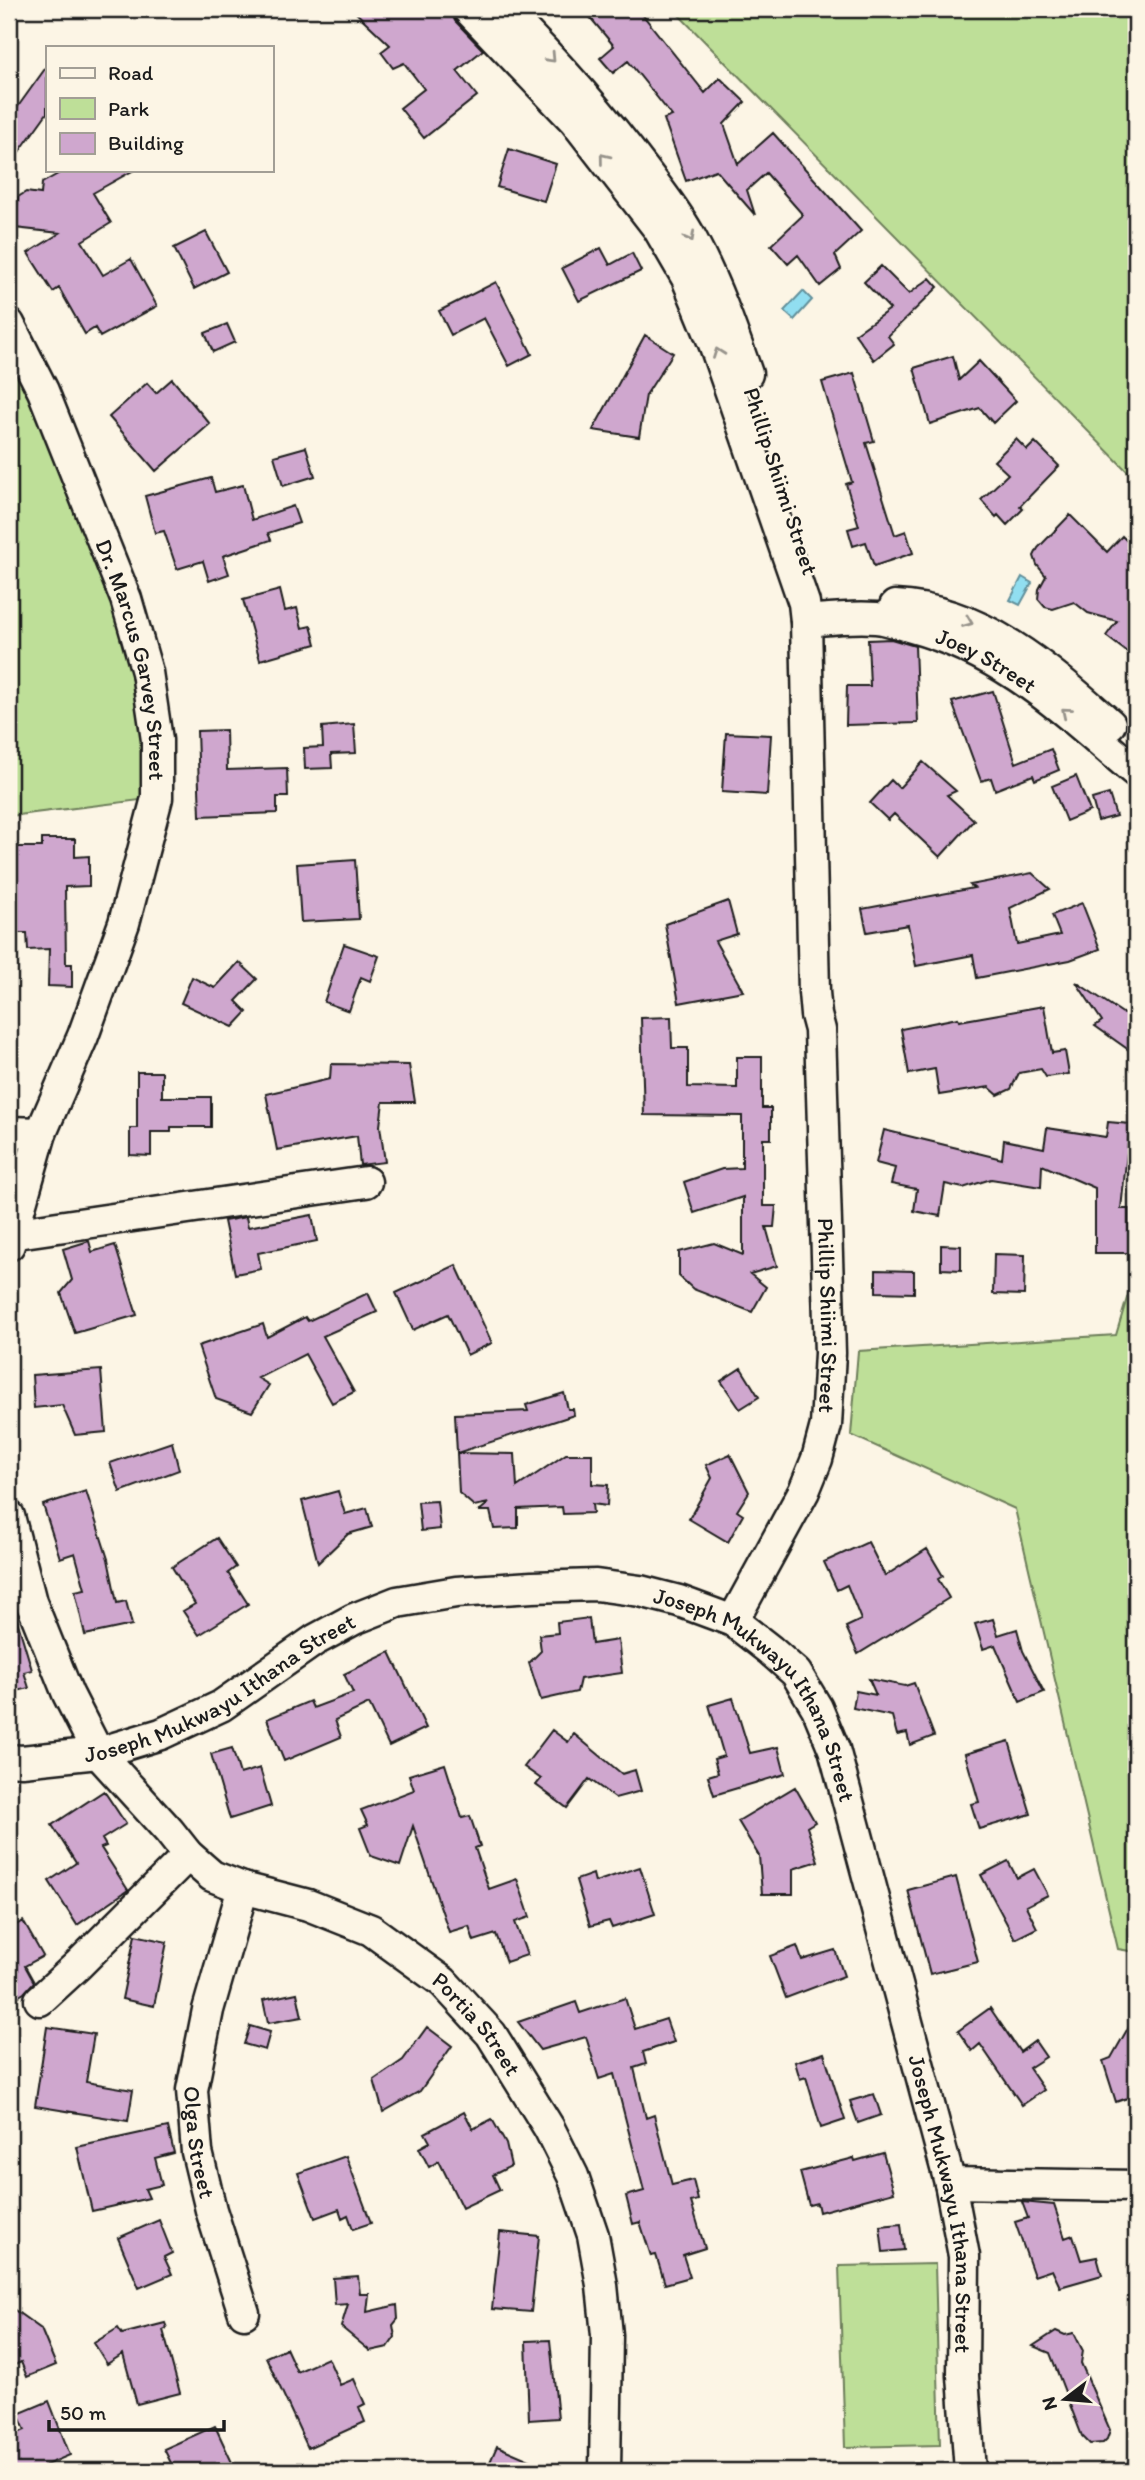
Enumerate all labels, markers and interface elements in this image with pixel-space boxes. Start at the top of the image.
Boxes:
legend [46,46,273,172]
one-way arrow [543,49,555,62]
text: Road [108,60,154,85]
text: Park [108,96,150,121]
text: Building [108,130,184,155]
one-way arrow [600,153,612,166]
one-way arrow [682,230,695,242]
one-way arrow [712,347,726,359]
street label: Phillip Shiimi Street [737,384,825,579]
street label: Dr. Marcus Garvey Street [89,535,171,781]
one-way arrow [961,614,973,628]
street label: Joey Street [932,622,1042,699]
one-way arrow [1061,708,1074,720]
street label: Phillip Shiimi Street [812,1217,844,1414]
street label: Joseph Mukwayu Ithana Street [651,1581,862,1805]
street label: Joseph Mukwayu Ithana Street [83,1607,360,1768]
street label: Portia Street [427,1965,527,2081]
street label: Joseph Mukwayu Ithana Street [902,2052,978,2354]
street label: Olga Street [178,2085,222,2201]
north arrow [1030,2364,1100,2434]
scale bar [49,2389,224,2433]
text: N [1036,2394,1062,2413]
text: 50 m [60,2400,107,2425]

